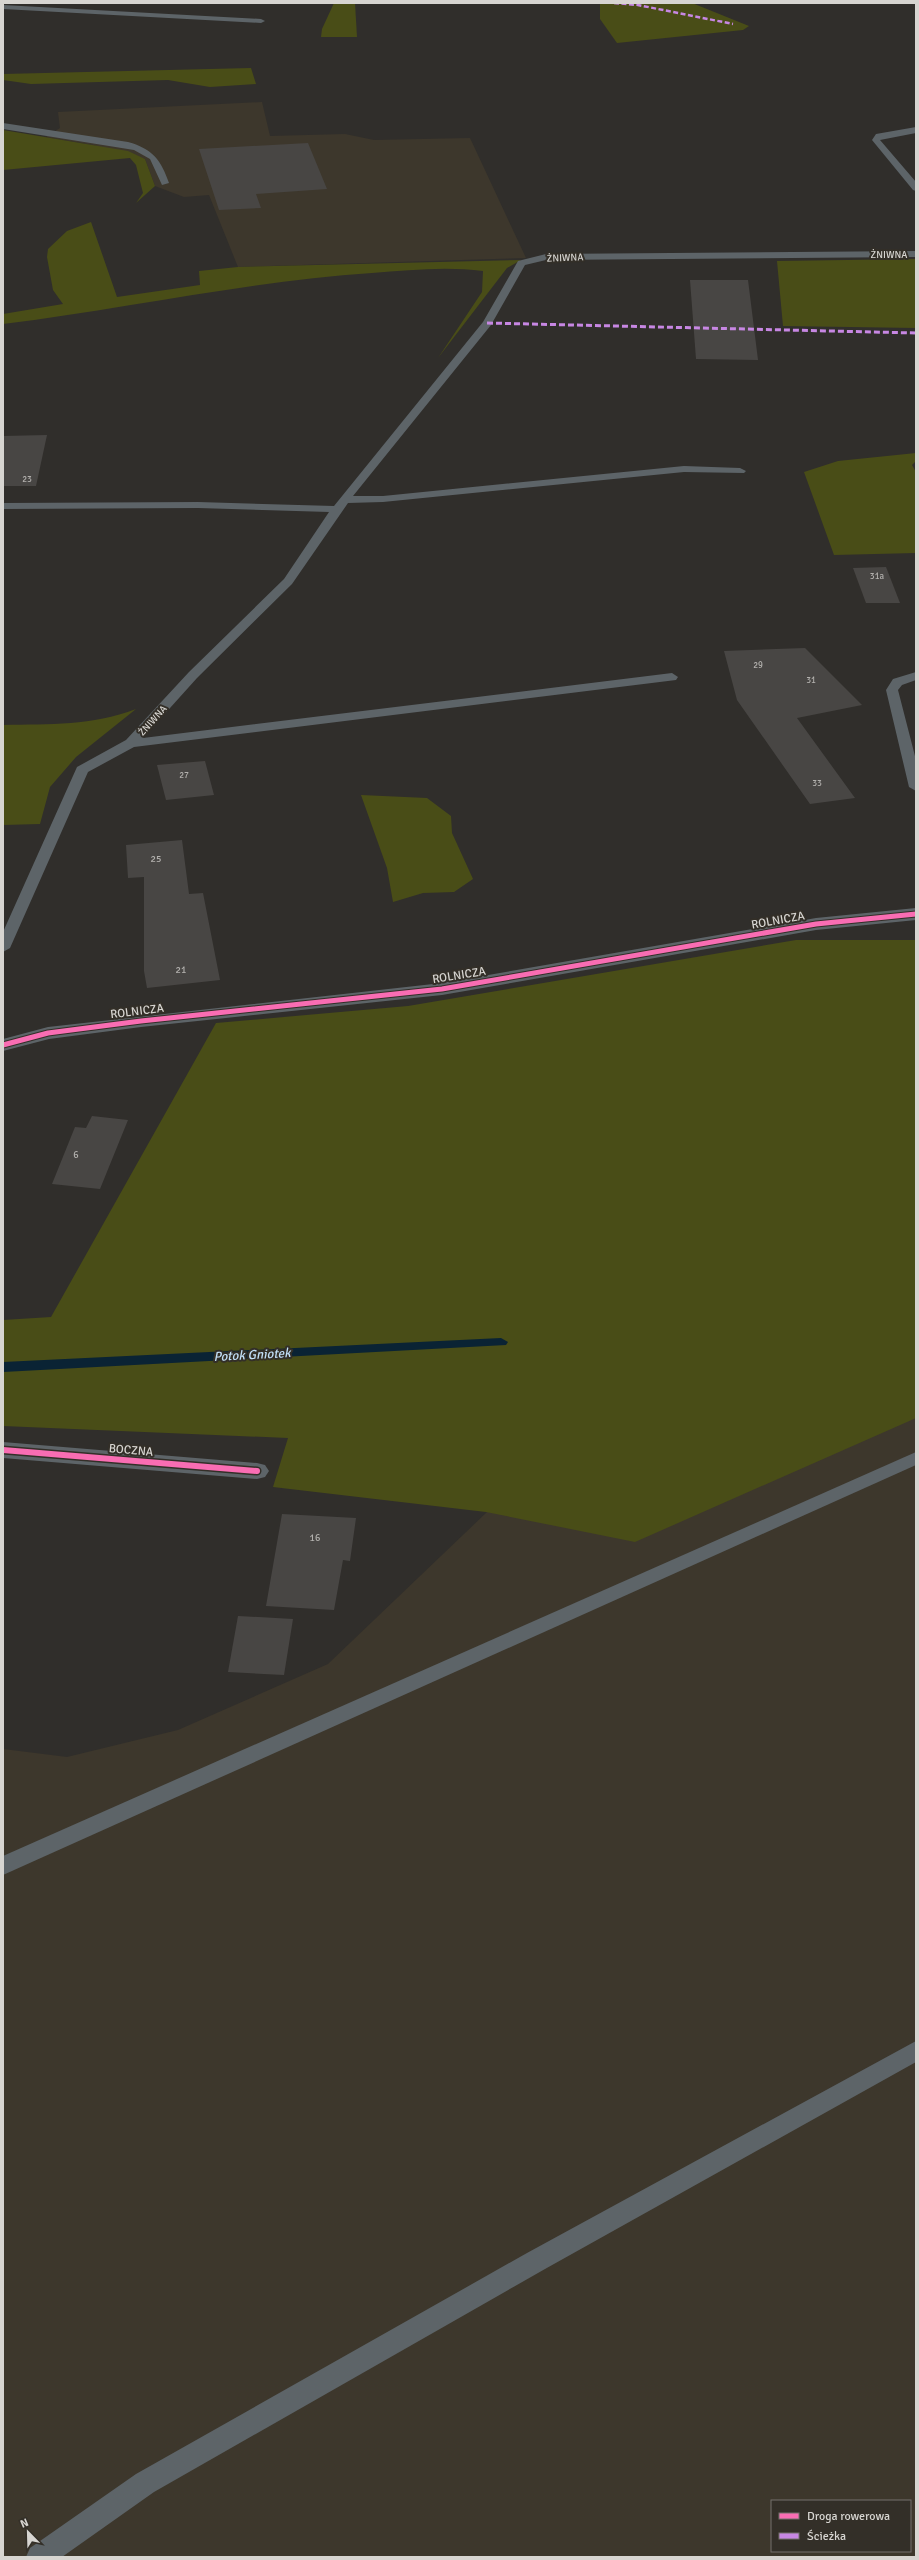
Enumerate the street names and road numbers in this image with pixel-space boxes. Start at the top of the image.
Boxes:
street label: ŻNIWNA [871,249,907,261]
street label: ŻNIWNA [546,251,584,265]
street label: ŻNIWNA [136,703,170,738]
street label: ROLNICZA [750,908,807,933]
street label: ROLNICZA [431,964,488,987]
street label: ROLNICZA [109,1001,165,1022]
street label: BOCZNA [108,1441,154,1460]

